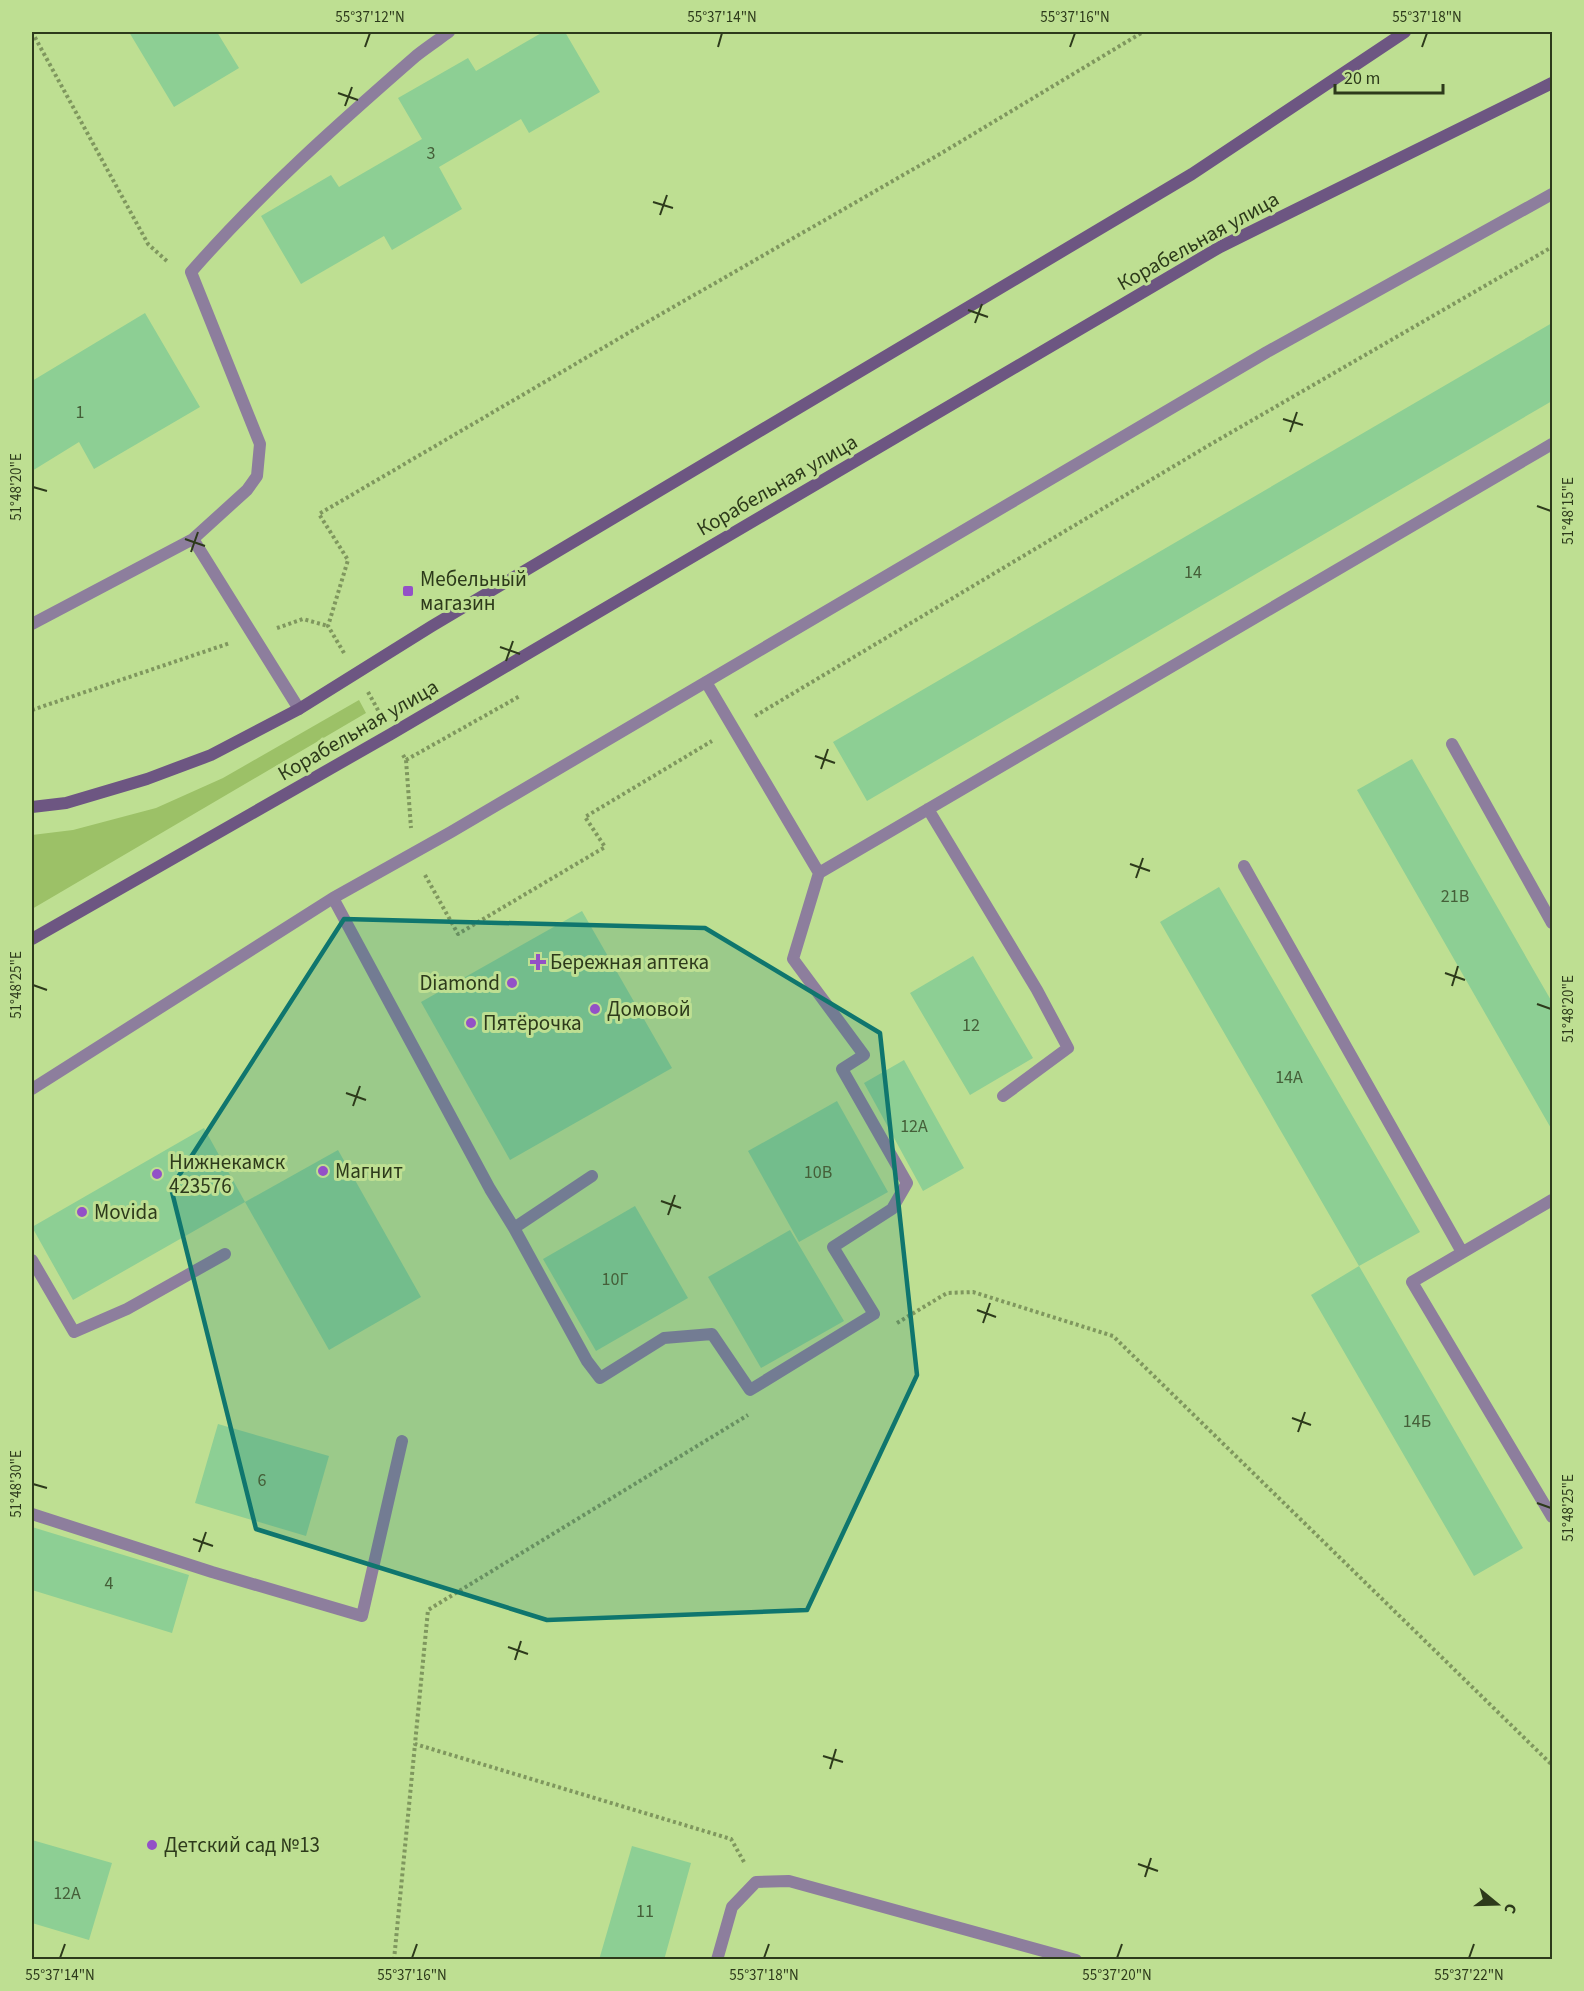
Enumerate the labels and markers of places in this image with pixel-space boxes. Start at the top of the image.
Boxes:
place label: Мебельный магазин [420,564,527,618]
marker: Мебельный магазин [401,584,415,598]
place label: Бережная аптека [550,947,709,977]
marker: Бережная аптека [531,955,545,969]
place label: Diamond [419,968,500,998]
marker: Diamond [505,976,519,990]
place label: Домовой [607,994,691,1024]
marker: Домовой [588,1002,602,1016]
place label: Пятёрочка [483,1008,582,1038]
marker: Пятёрочка [464,1016,478,1030]
place label: Нижнекамск 423576 [169,1147,286,1201]
place label: Магнит [335,1156,403,1186]
marker: Магнит [316,1164,330,1178]
marker: Нижнекамск 423576 [150,1167,164,1181]
place label: Movida [94,1197,158,1227]
marker: Movida [75,1205,89,1219]
place label: Детский сад №13 [164,1830,320,1860]
marker: Детский сад №13 [145,1838,159,1852]

